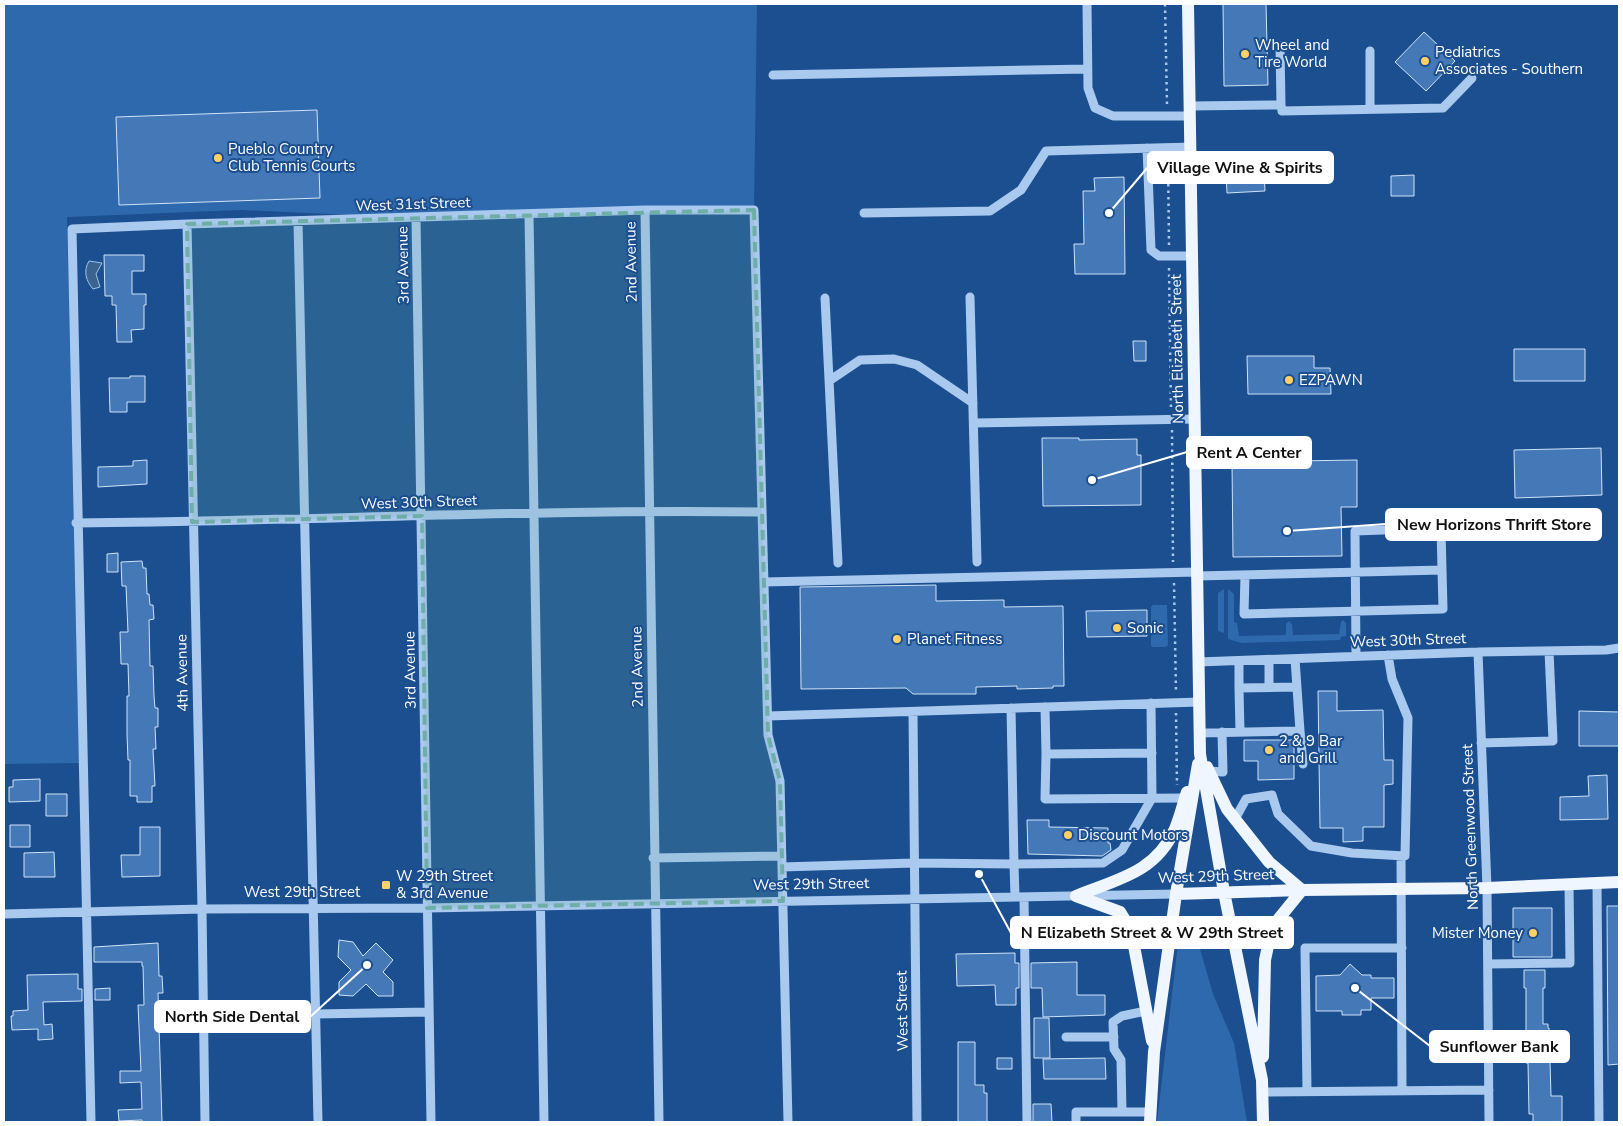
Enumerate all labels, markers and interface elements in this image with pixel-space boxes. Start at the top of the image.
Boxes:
place label: Wheel and Tire World [1255,35,1330,72]
place label: Pediatrics Associates - Southern [1435,42,1583,79]
marker: Wheel and Tire World [1239,48,1251,60]
marker: Pediatrics Associates - Southern [1419,55,1431,67]
place label: Pueblo Country Club Tennis Courts [228,139,356,176]
marker: Pueblo Country Club Tennis Courts [212,152,224,164]
callout: Village Wine & Spirits [1148,152,1333,183]
text: Village Wine & Spirits [1156,157,1323,179]
street label: West 31st Street [355,192,472,216]
street label: 2nd Avenue [620,221,642,303]
street label: 3rd Avenue [392,226,414,304]
street label: North Elizabeth Street [1166,273,1188,424]
place label: EZPAWN [1299,370,1363,390]
marker: EZPAWN [1283,374,1295,386]
callout: Rent A Center [1187,437,1311,468]
text: Rent A Center [1197,442,1302,464]
street label: West 30th Street [360,490,478,514]
callout: New Horizons Thrift Store [1386,509,1601,540]
text: New Horizons Thrift Store [1397,514,1591,536]
place label: Sonic [1127,618,1164,638]
marker: Sonic [1111,622,1123,634]
street label: 2nd Avenue [626,626,648,708]
street label: West 30th Street [1349,628,1467,652]
place label: Planet Fitness [907,629,1002,649]
street label: 3rd Avenue [399,631,421,709]
marker: Planet Fitness [891,633,903,645]
street label: 4th Avenue [171,634,193,712]
place label: 2 & 9 Bar and Grill [1279,731,1343,768]
street label: North Greenwood Street [1457,743,1483,910]
marker: 2 & 9 Bar and Grill [1263,744,1275,756]
place label: Discount Motors [1078,825,1188,845]
marker: Discount Motors [1062,829,1074,841]
street label: West 29th Street [1157,864,1275,888]
place label: W 29th Street & 3rd Avenue [396,866,494,903]
street label: West 29th Street [753,873,870,895]
marker: W 29th Street & 3rd Avenue [380,879,392,891]
street label: West 29th Street [244,882,361,902]
callout: N Elizabeth Street & W 29th Street [1011,917,1293,948]
text: N Elizabeth Street & W 29th Street [1021,922,1284,944]
place label: Mister Money [1432,923,1523,943]
marker: Mister Money [1527,927,1539,939]
street label: West Street [891,970,913,1052]
callout: North Side Dental [155,1001,310,1032]
text: North Side Dental [165,1006,299,1028]
callout: Sunflower Bank [1430,1031,1569,1062]
text: Sunflower Bank [1439,1036,1559,1058]

